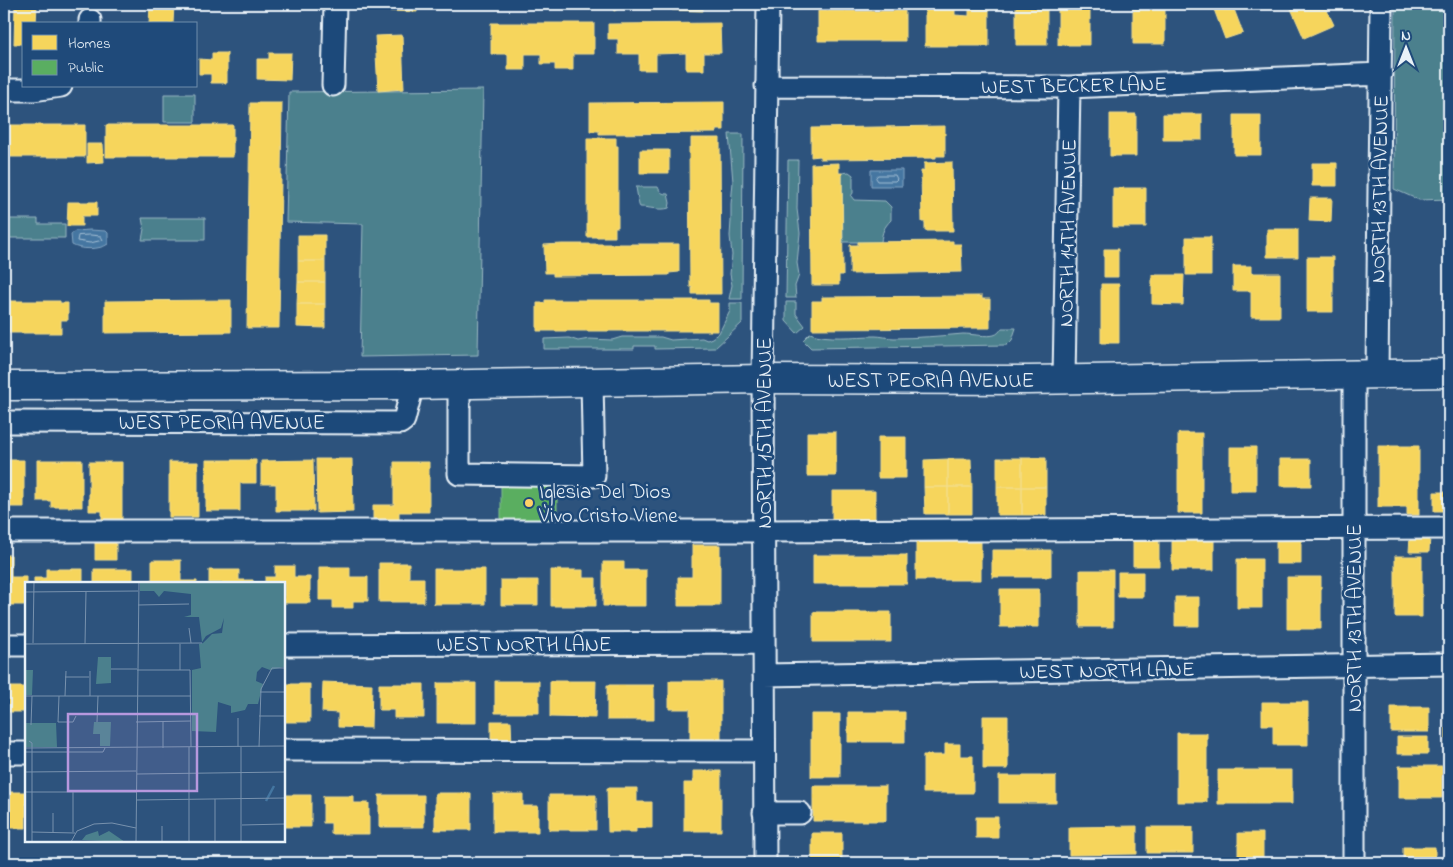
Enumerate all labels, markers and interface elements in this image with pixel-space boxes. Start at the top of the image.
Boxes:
legend [22,22,198,88]
north arrow [1380,22,1430,72]
text: N [1401,26,1411,47]
text: Homes [68,33,111,55]
text: Public [68,57,104,79]
street label: WEST BECKER LANE [981,70,1167,104]
street label: NORTH 13TH AVENUE [1364,95,1398,283]
street label: NORTH 14TH AVENUE [1052,139,1086,327]
street label: NORTH 15TH AVENUE [751,337,781,529]
street label: WEST PEORIA AVENUE [828,367,1034,397]
street label: WEST PEORIA AVENUE [119,409,325,439]
place label: Iglesia Del Dios Vivo Cristo Viene [538,478,678,532]
marker: Iglesia Del Dios Vivo Cristo Viene [523,497,535,509]
street label: NORTH 13TH AVENUE [1341,524,1371,712]
inset map [25,582,285,842]
street label: WEST NORTH LANE [436,631,612,661]
street label: WEST NORTH LANE [1019,655,1195,689]

